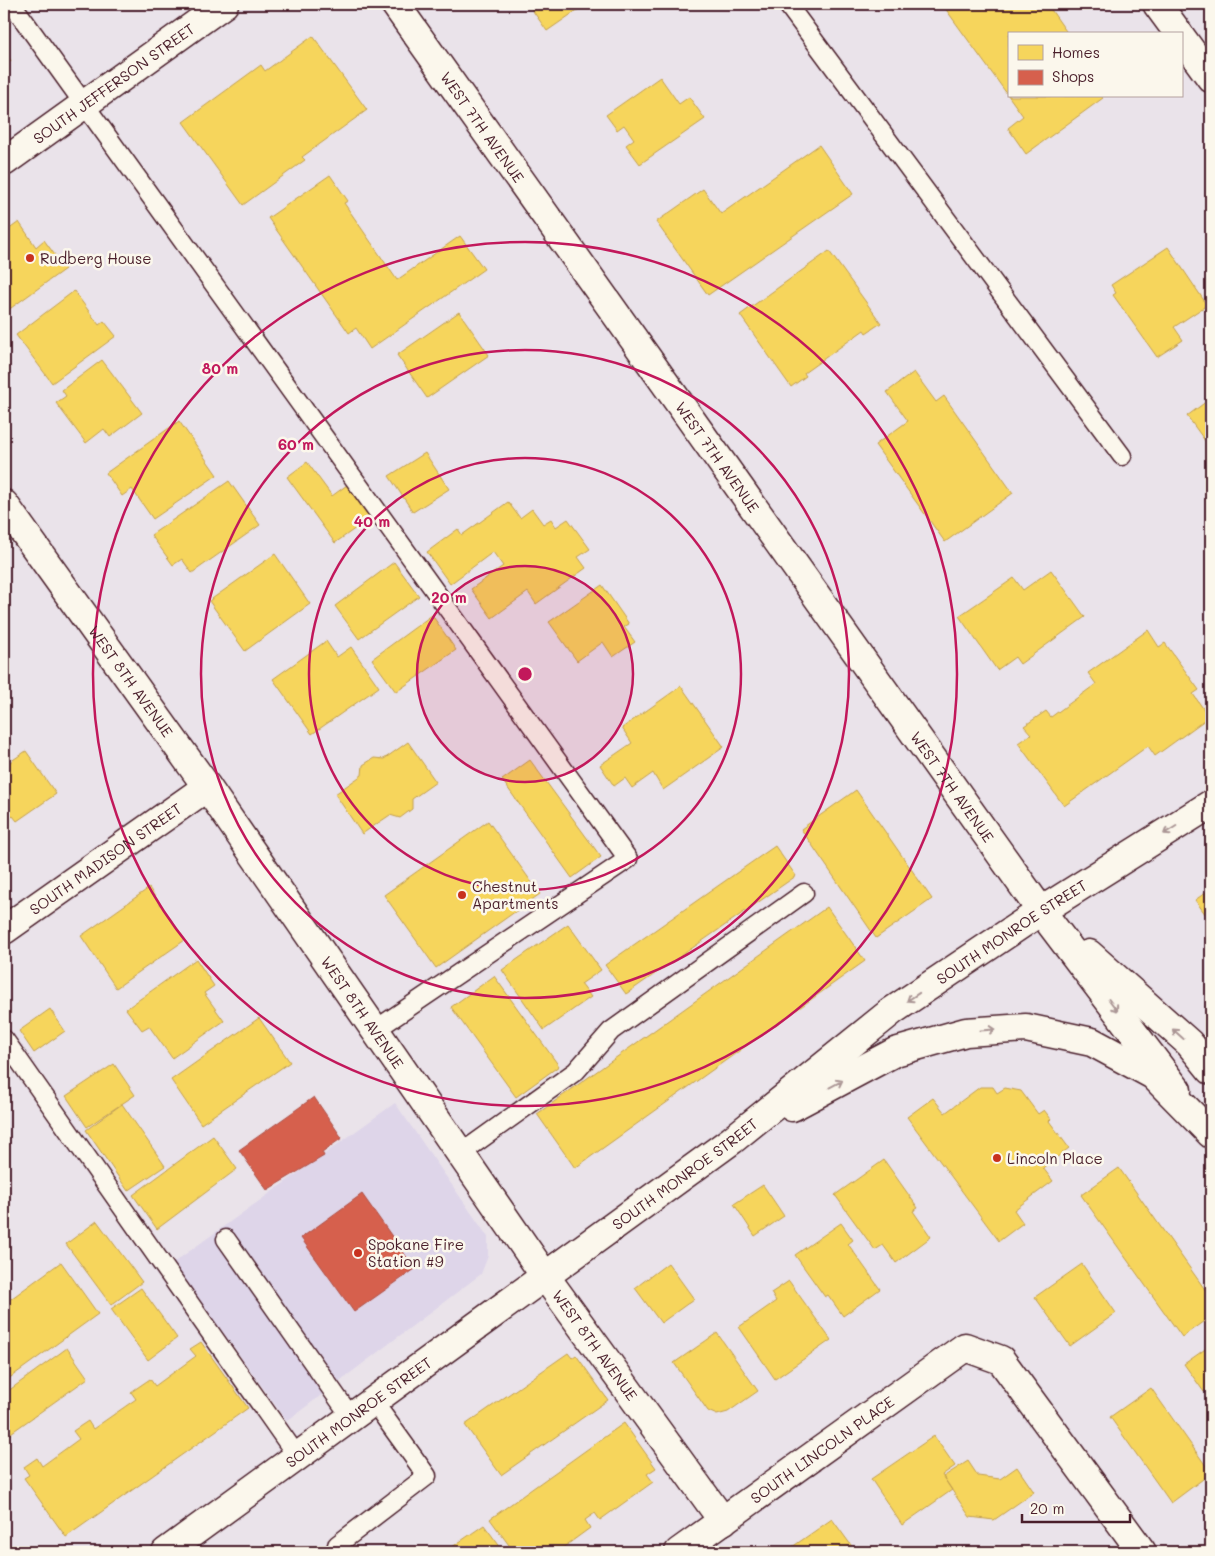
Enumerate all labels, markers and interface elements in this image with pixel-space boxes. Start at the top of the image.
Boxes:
street label: SOUTH JEFFERSON STREET [29,18,198,148]
legend [1008,32,1182,98]
text: Homes [1052,42,1100,62]
text: Shops [1052,66,1094,86]
street label: WEST 7TH AVENUE [436,68,529,187]
place label: Rudberg House [40,248,152,268]
marker: Rudberg House [24,252,36,264]
text: 80 m [202,358,238,378]
street label: WEST 7TH AVENUE [671,397,764,517]
text: 60 m [278,434,314,454]
text: 40 m [354,511,390,531]
text: 20 m [431,587,467,607]
street label: WEST 8TH AVENUE [84,621,178,741]
centre of rings [516,665,534,683]
street label: WEST 7TH AVENUE [906,727,999,847]
street label: SOUTH MADISON STREET [25,798,185,919]
one-way arrow [1163,824,1177,835]
street label: SOUTH MONROE STREET [932,875,1090,988]
place label: Chestnut Apartments [472,876,559,913]
marker: Chestnut Apartments [456,889,468,901]
street label: WEST 8TH AVENUE [317,952,409,1073]
one-way arrow [907,992,921,1002]
one-way arrow [1108,998,1118,1012]
one-way arrow [979,1026,995,1035]
one-way arrow [1172,1028,1185,1040]
one-way arrow [828,1079,843,1088]
street label: SOUTH MONROE STREET [608,1113,762,1234]
place label: Lincoln Place [1007,1148,1103,1168]
marker: Lincoln Place [991,1152,1003,1164]
place label: Spokane Fire Station #9 [368,1234,464,1271]
marker: Spokane Fire Station #9 [352,1247,364,1259]
street label: WEST 8TH AVENUE [548,1286,642,1405]
street label: SOUTH MONROE STREET [281,1352,436,1472]
street label: SOUTH LINCOLN PLACE [746,1391,898,1508]
scale bar [1022,1491,1130,1523]
text: 20 m [1030,1498,1064,1518]

